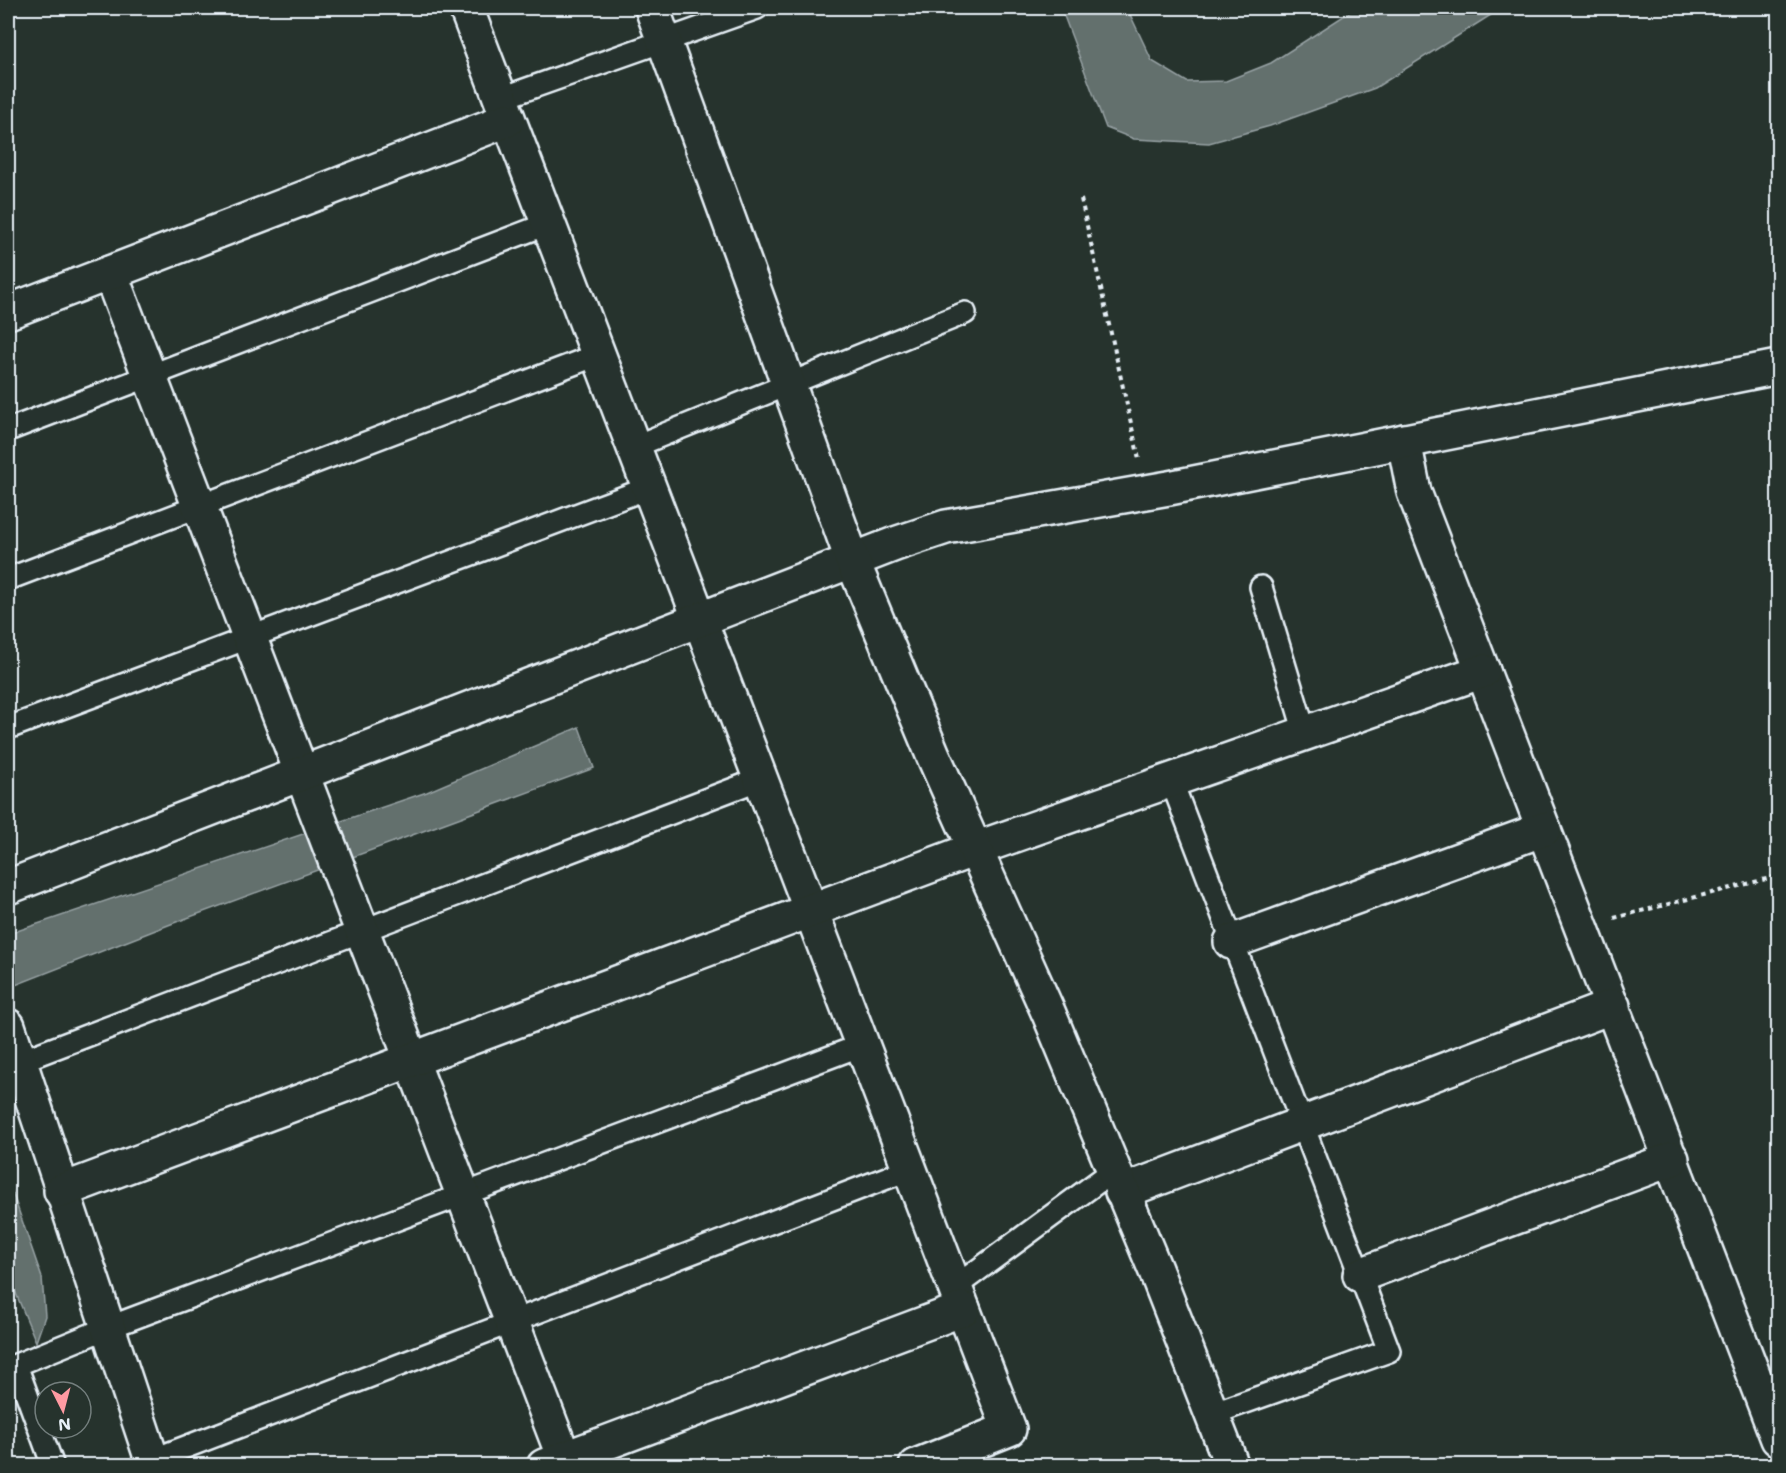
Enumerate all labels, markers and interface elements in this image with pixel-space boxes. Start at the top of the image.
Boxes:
north arrow [33,1380,93,1440]
text: N [57,1413,72,1436]

